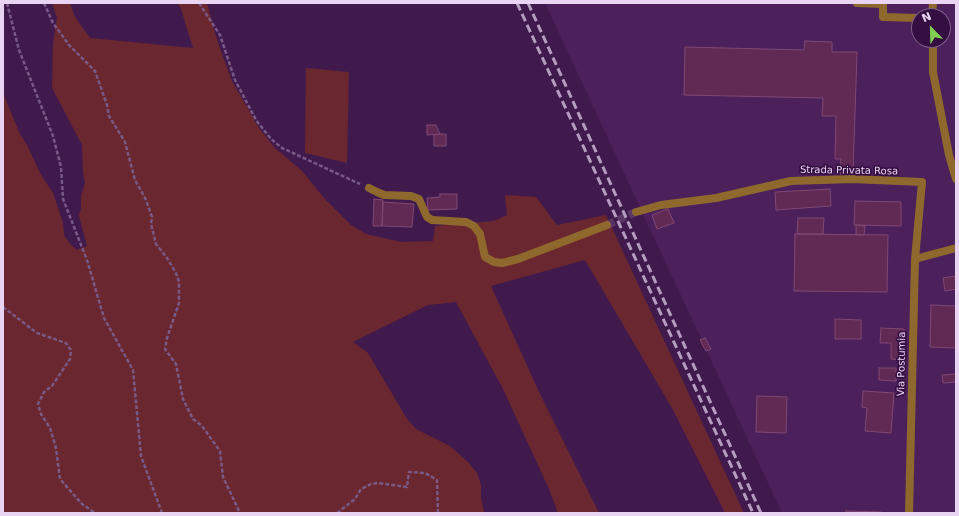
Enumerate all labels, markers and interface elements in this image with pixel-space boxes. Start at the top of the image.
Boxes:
north arrow [911,8,951,48]
text: N [920,10,933,25]
street label: Strada Privata Rosa [800,164,898,178]
street label: Via Postumia [895,332,909,396]

